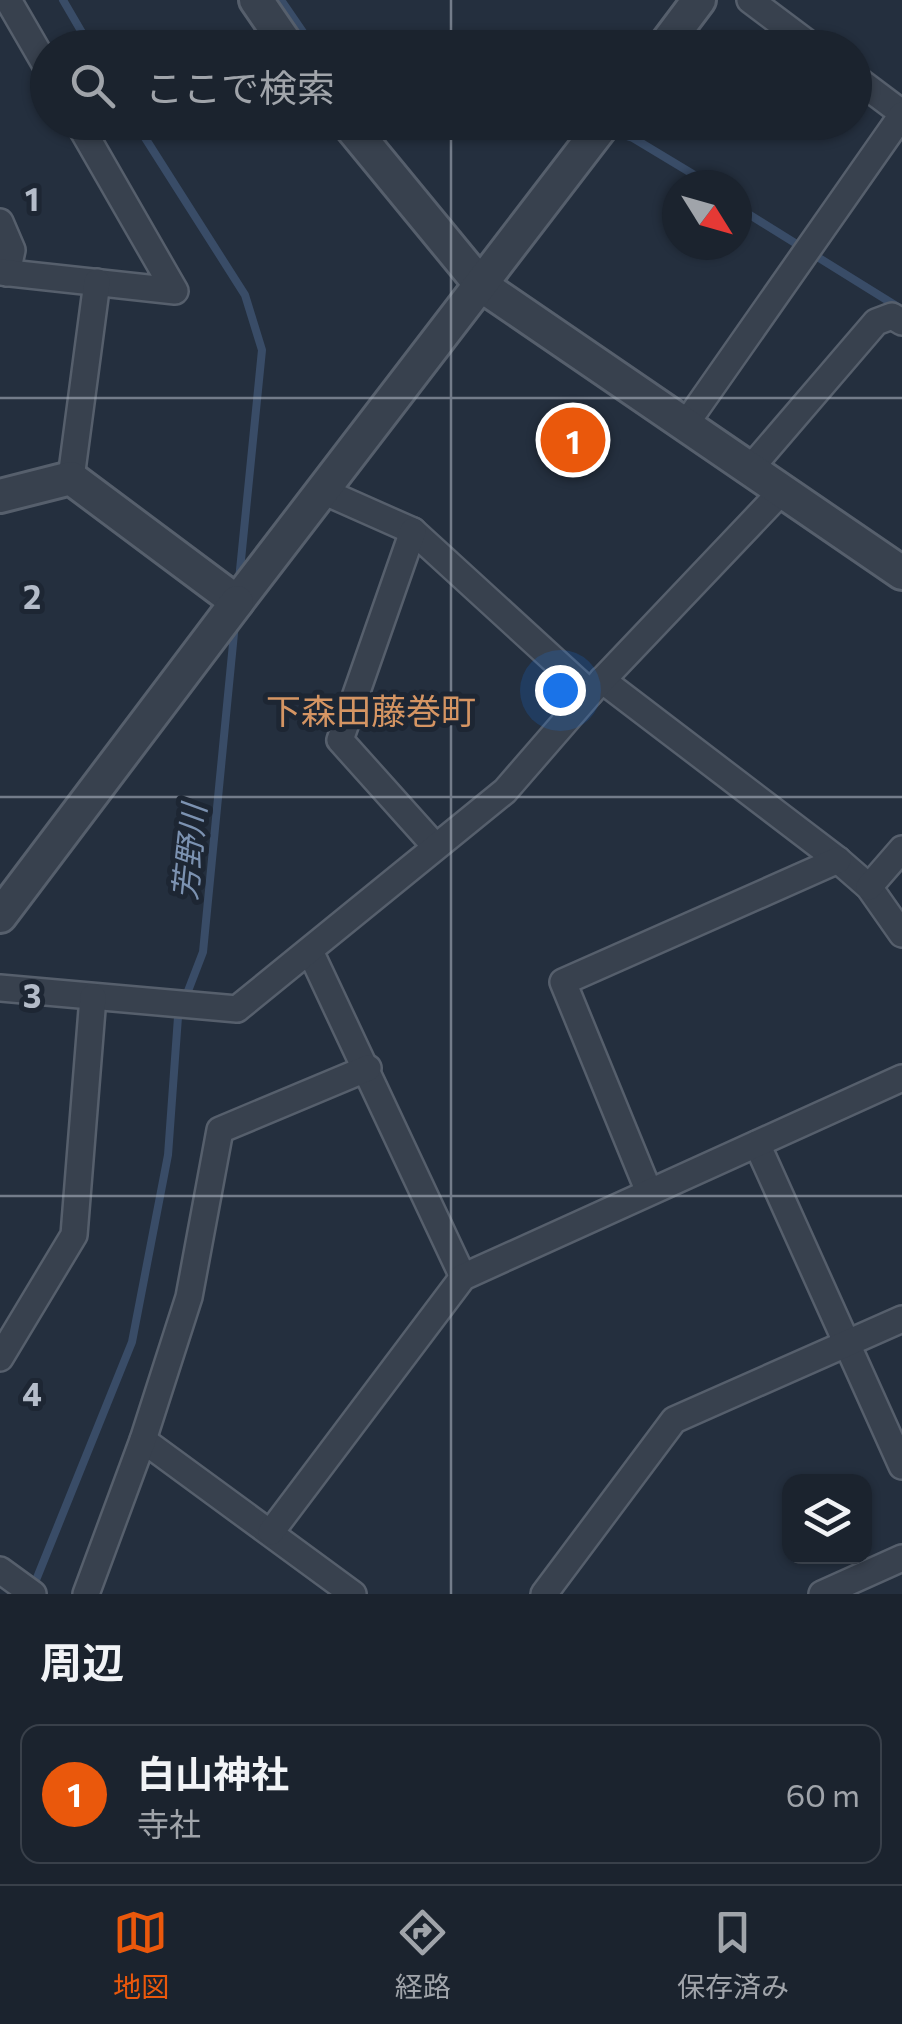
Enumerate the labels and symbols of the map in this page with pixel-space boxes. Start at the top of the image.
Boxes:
north arrow [662,170,752,260]
text: 1 [25,178,39,218]
pin: 1 [540,402,606,478]
text: 2 [23,576,41,616]
your location [535,665,586,716]
district label: 下森田藤巻町 [266,688,476,731]
water label: 芳野川 [163,799,213,902]
text: 3 [23,975,41,1015]
text: 4 [22,1373,42,1413]

